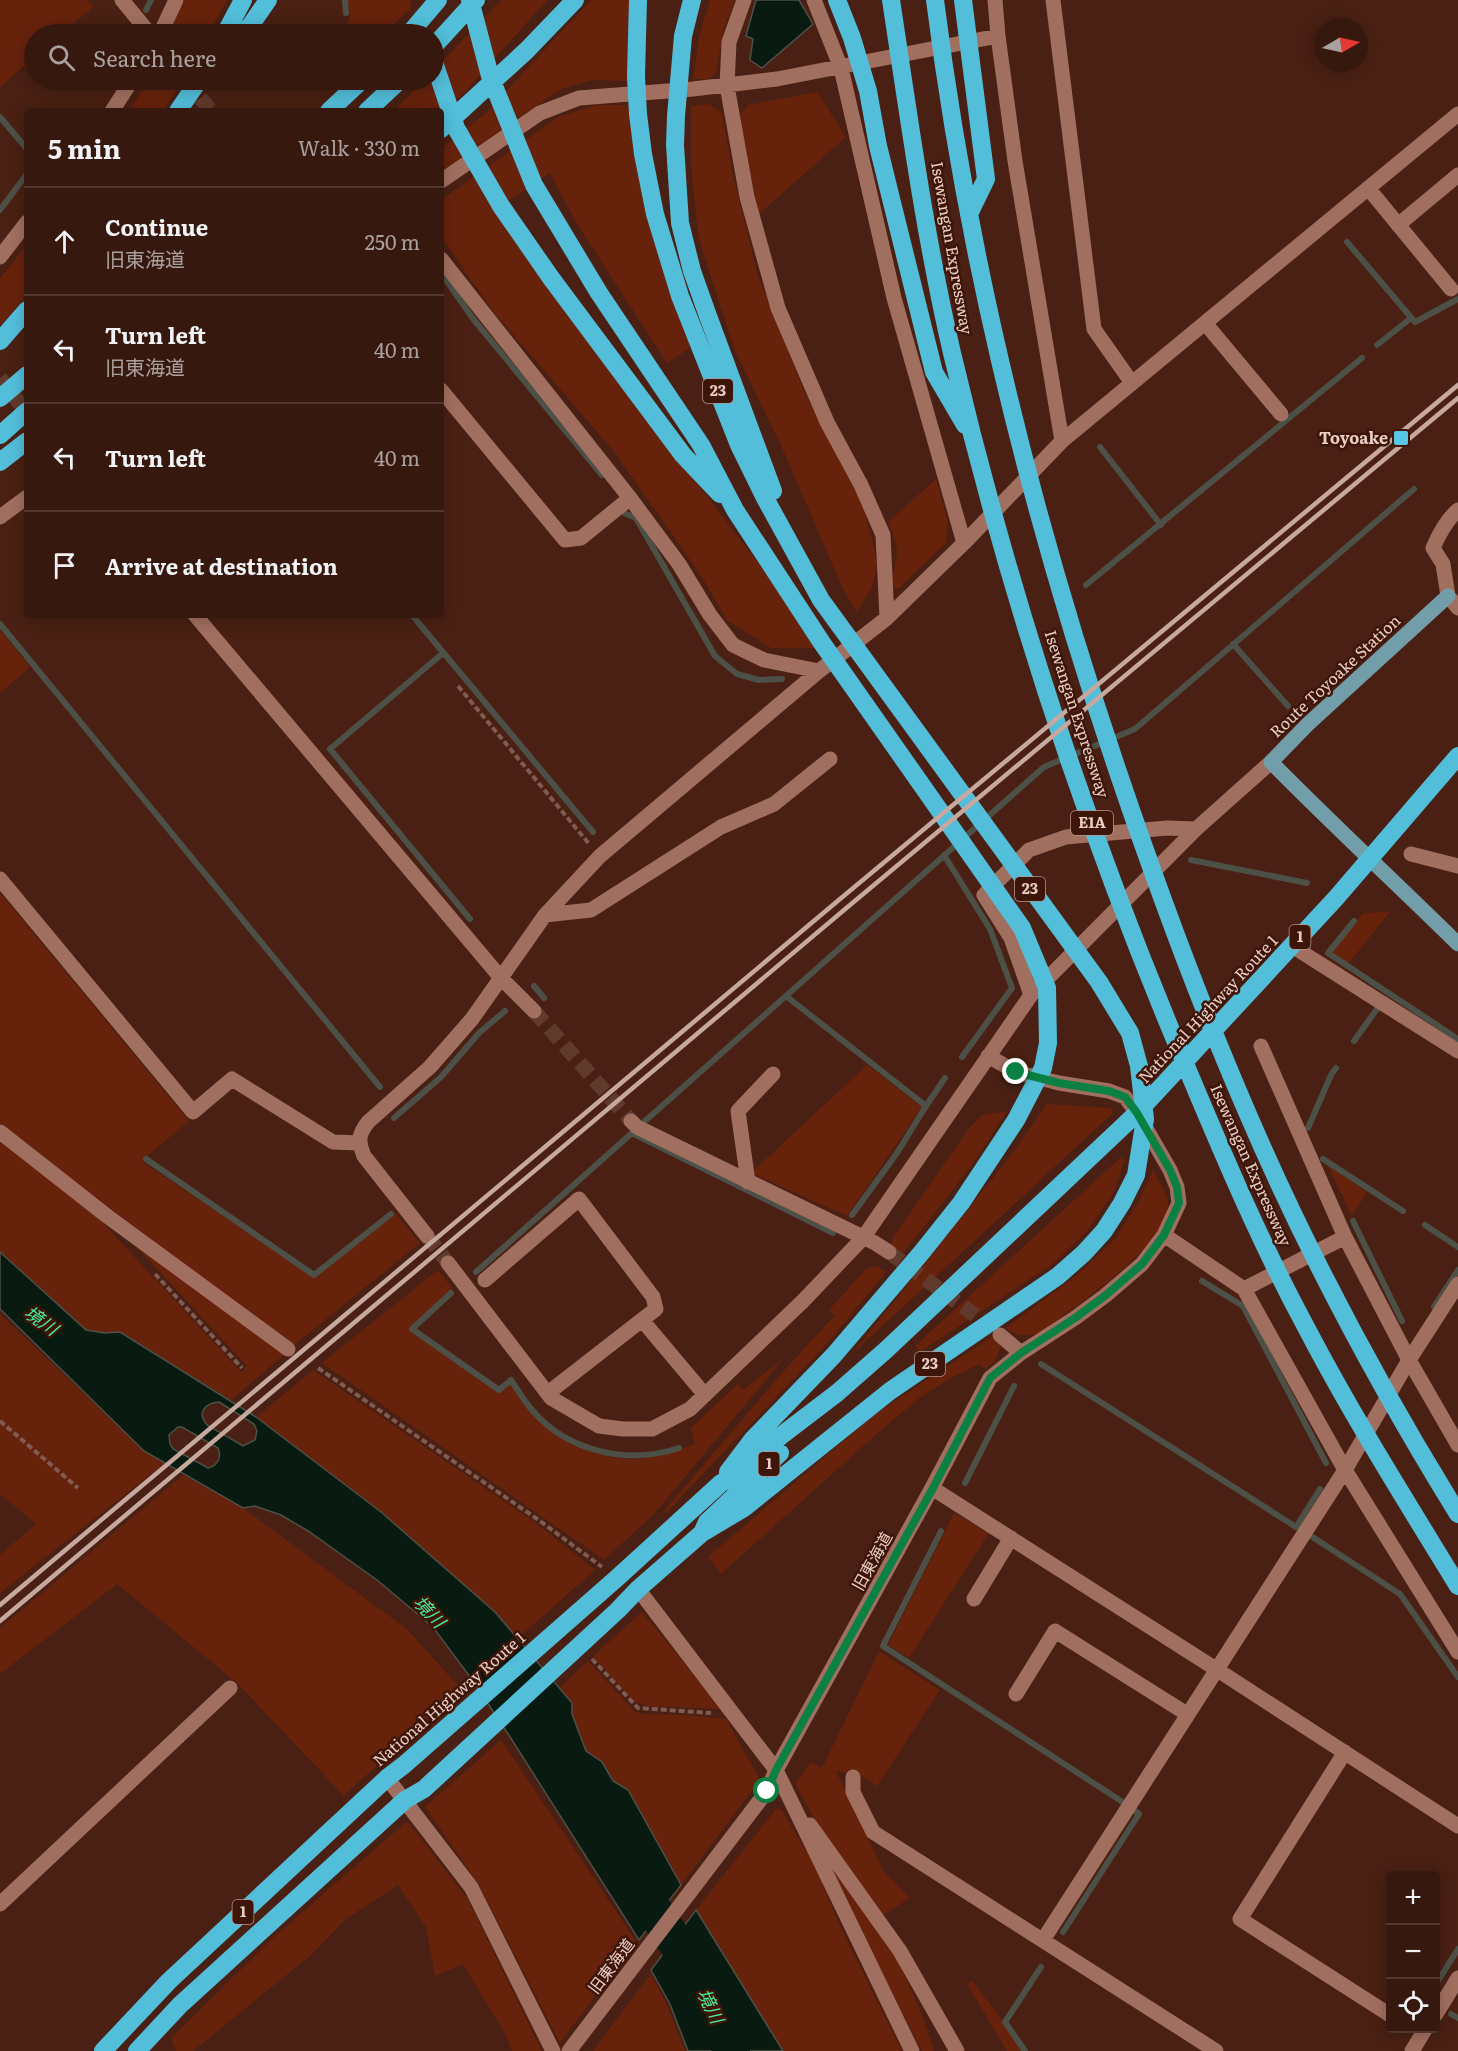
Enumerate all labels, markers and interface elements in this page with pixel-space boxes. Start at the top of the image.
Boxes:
north arrow [1314,18,1368,72]
search box [24,24,444,90]
icon: search [45,41,78,74]
text: Search here [93,41,216,74]
text: 5 min [48,128,121,167]
text: Walk · 330 m [298,132,420,162]
street label: Isewangan Expressway [926,160,980,337]
text: Continue [105,210,208,243]
icon: ahead [48,225,81,258]
text: 250 m [365,226,420,256]
text: 旧東海道 [105,243,185,273]
text: Turn left [105,318,206,351]
icon: left [48,333,81,366]
text: 40 m [374,334,420,364]
text: 旧東海道 [105,351,185,381]
road number: 23 [703,379,733,403]
place label: Toyoake [1319,425,1388,449]
marker: Toyoake [1392,429,1410,447]
icon: left [48,441,81,474]
text: Turn left [105,441,206,474]
text: 40 m [374,442,420,472]
icon: arrive [48,549,81,582]
text: Arrive at destination [105,549,338,582]
street label: Route Toyoake Station [1264,608,1405,742]
street label: Isewangan Expressway [1039,627,1117,801]
road number: E1A [1071,811,1113,835]
road number: 23 [1015,877,1045,901]
road number: 1 [1290,925,1310,949]
street label: National Highway Route 1 [1132,928,1283,1088]
route end [1002,1058,1028,1084]
street label: Isewangan Expressway [1205,1080,1299,1250]
water label: 境川 [19,1298,66,1342]
road number: 23 [915,1352,945,1376]
road number: 1 [758,1452,780,1476]
street label: 旧東海道 [845,1527,897,1594]
water label: 境川 [408,1589,454,1635]
street label: National Highway Route 1 [367,1625,530,1771]
route start [753,1777,779,1803]
map controls [1386,1871,1440,2033]
button: + [1386,1871,1440,1925]
road number: 1 [232,1900,254,1924]
button: − [1386,1925,1440,1979]
street label: 旧東海道 [581,1933,639,1998]
button: locate [1386,1979,1440,2033]
water label: 境川 [691,1983,732,2029]

